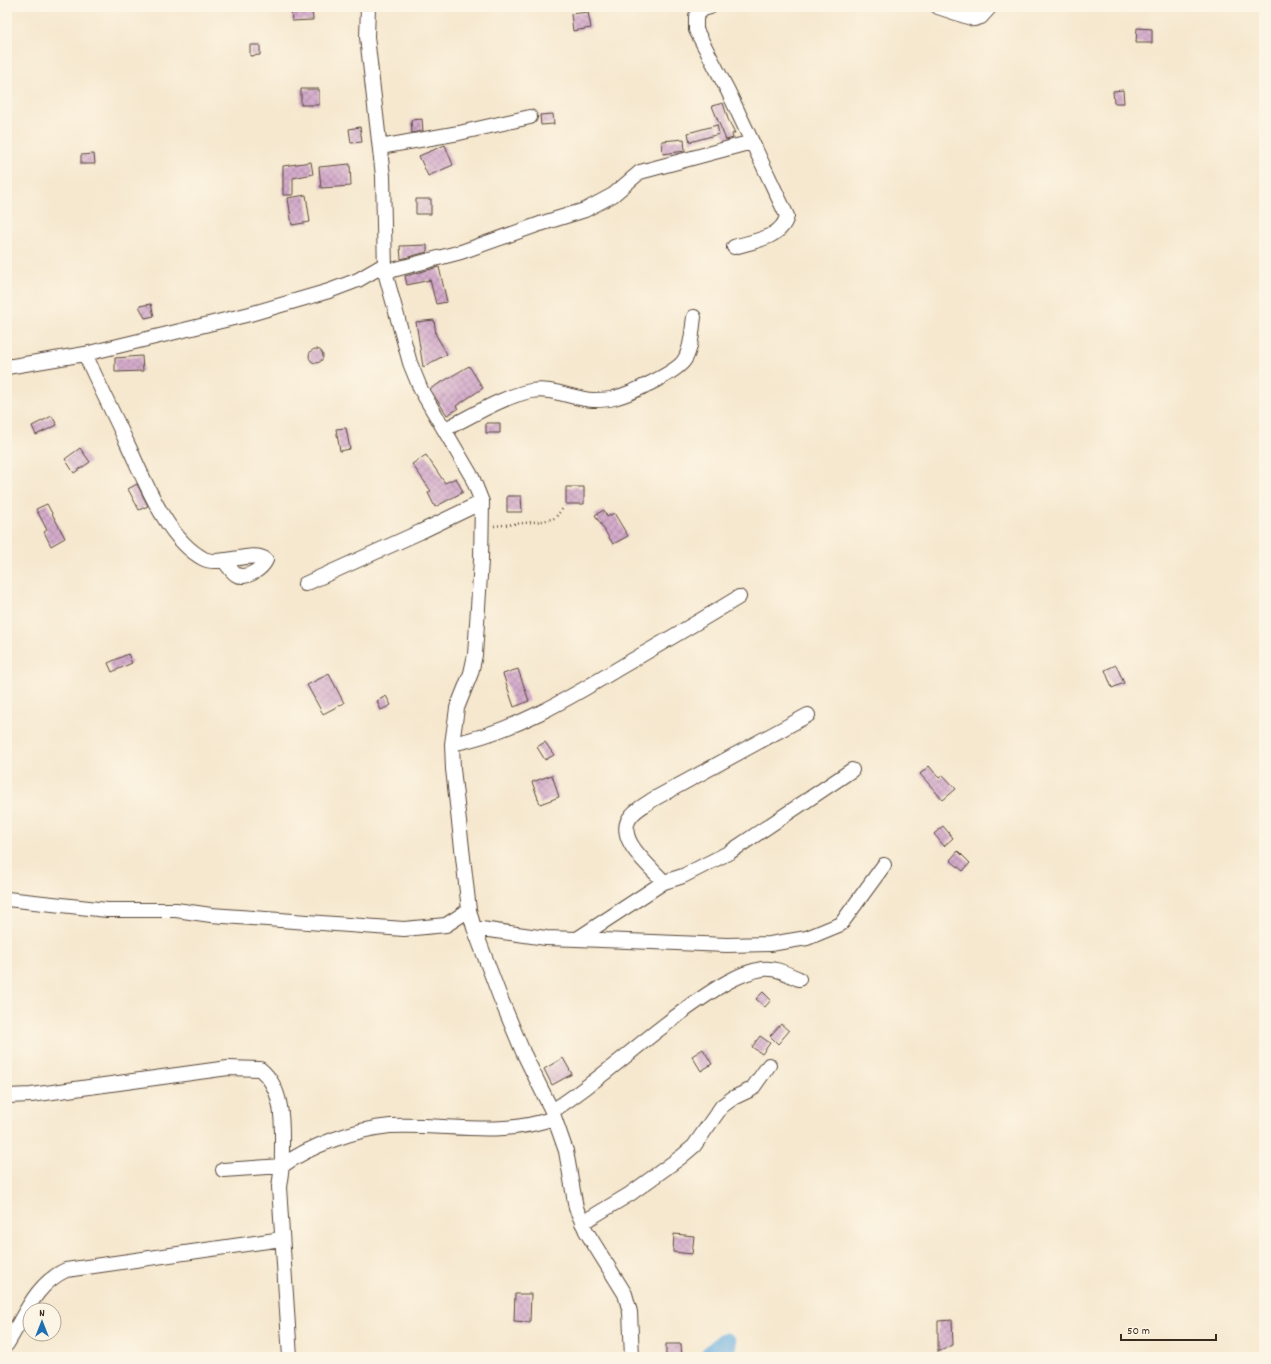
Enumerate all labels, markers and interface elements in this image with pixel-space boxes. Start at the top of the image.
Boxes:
north arrow [22,1302,62,1342]
text: N [39,1306,45,1322]
scale bar [1121,1316,1216,1342]
text: 50 m [1127,1323,1150,1340]

